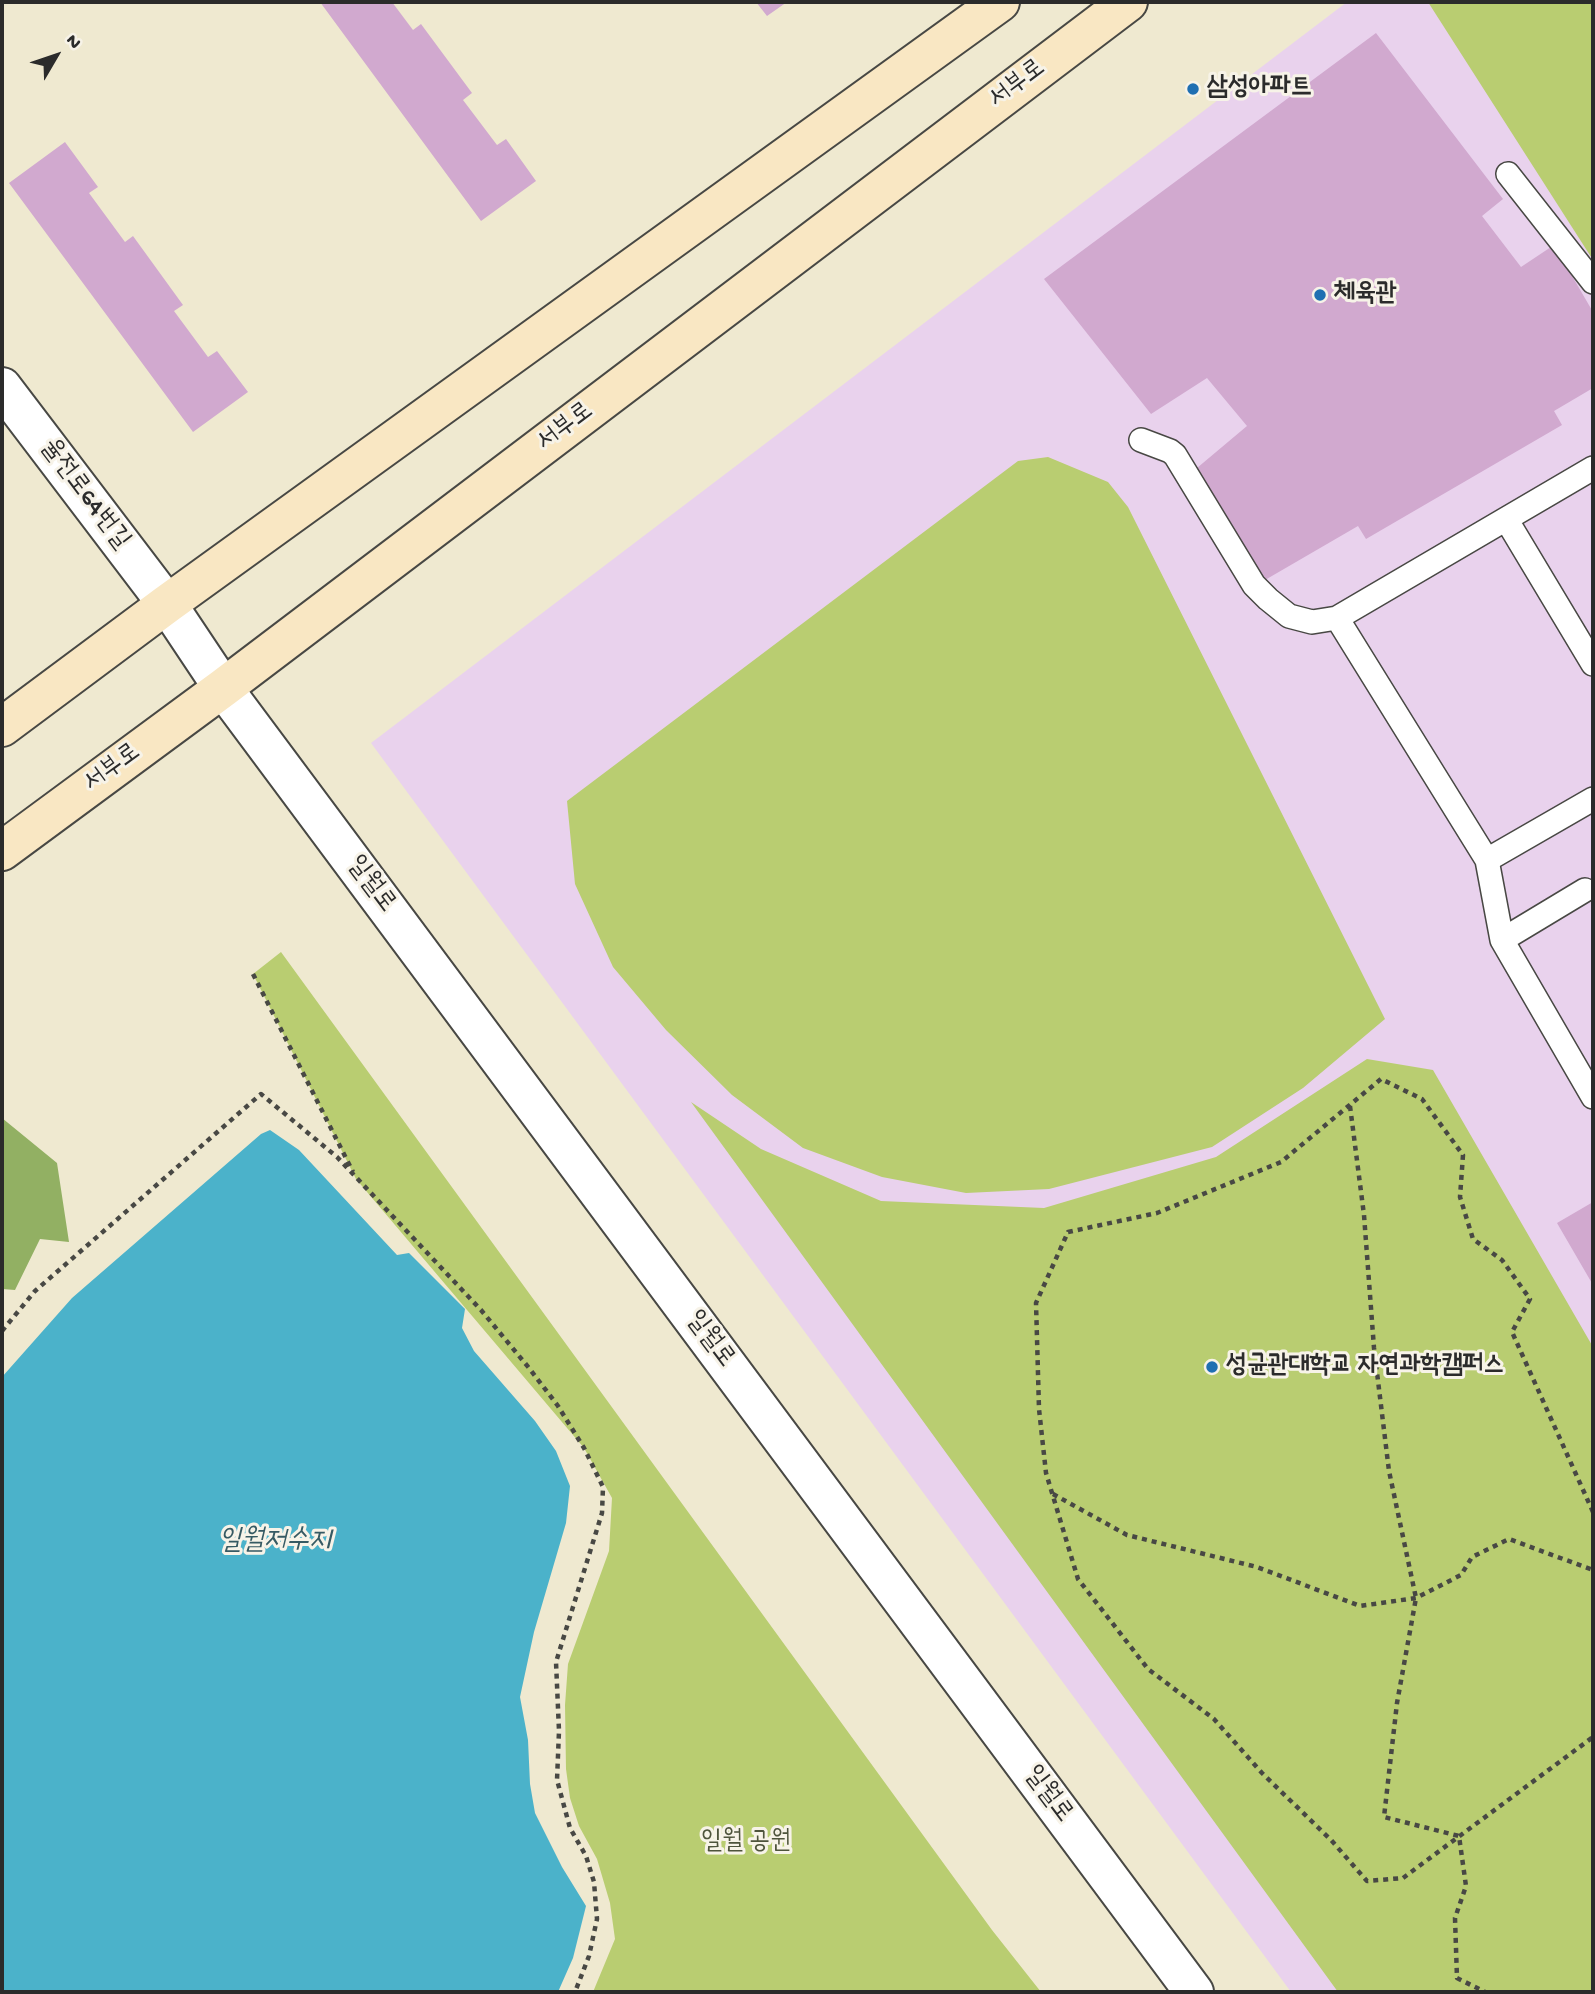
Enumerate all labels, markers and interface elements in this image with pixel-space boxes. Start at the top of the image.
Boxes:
north arrow [21,21,91,91]
text: N [60,30,86,55]
street label: 서부로 [984,54,1052,116]
place label: 삼성아파트 [1207,73,1312,105]
marker: 삼성아파트 [1185,81,1201,97]
place label: 체육관 [1334,279,1397,311]
marker: 체육관 [1312,287,1328,303]
street label: 서부로 [532,397,600,459]
street label: 율전로64번길 [32,434,136,556]
street label: 서부로 [78,738,148,800]
street label: 일월로 [339,851,401,919]
street label: 일월로 [678,1306,740,1374]
place label: 성균관대학교 자연과학캠퍼스 [1226,1351,1504,1383]
marker: 성균관대학교 자연과학캠퍼스 [1204,1359,1220,1375]
water label: 일월저수지 [219,1526,331,1560]
street label: 일월로 [1016,1761,1078,1829]
park label: 일월 공원 [701,1827,791,1859]

